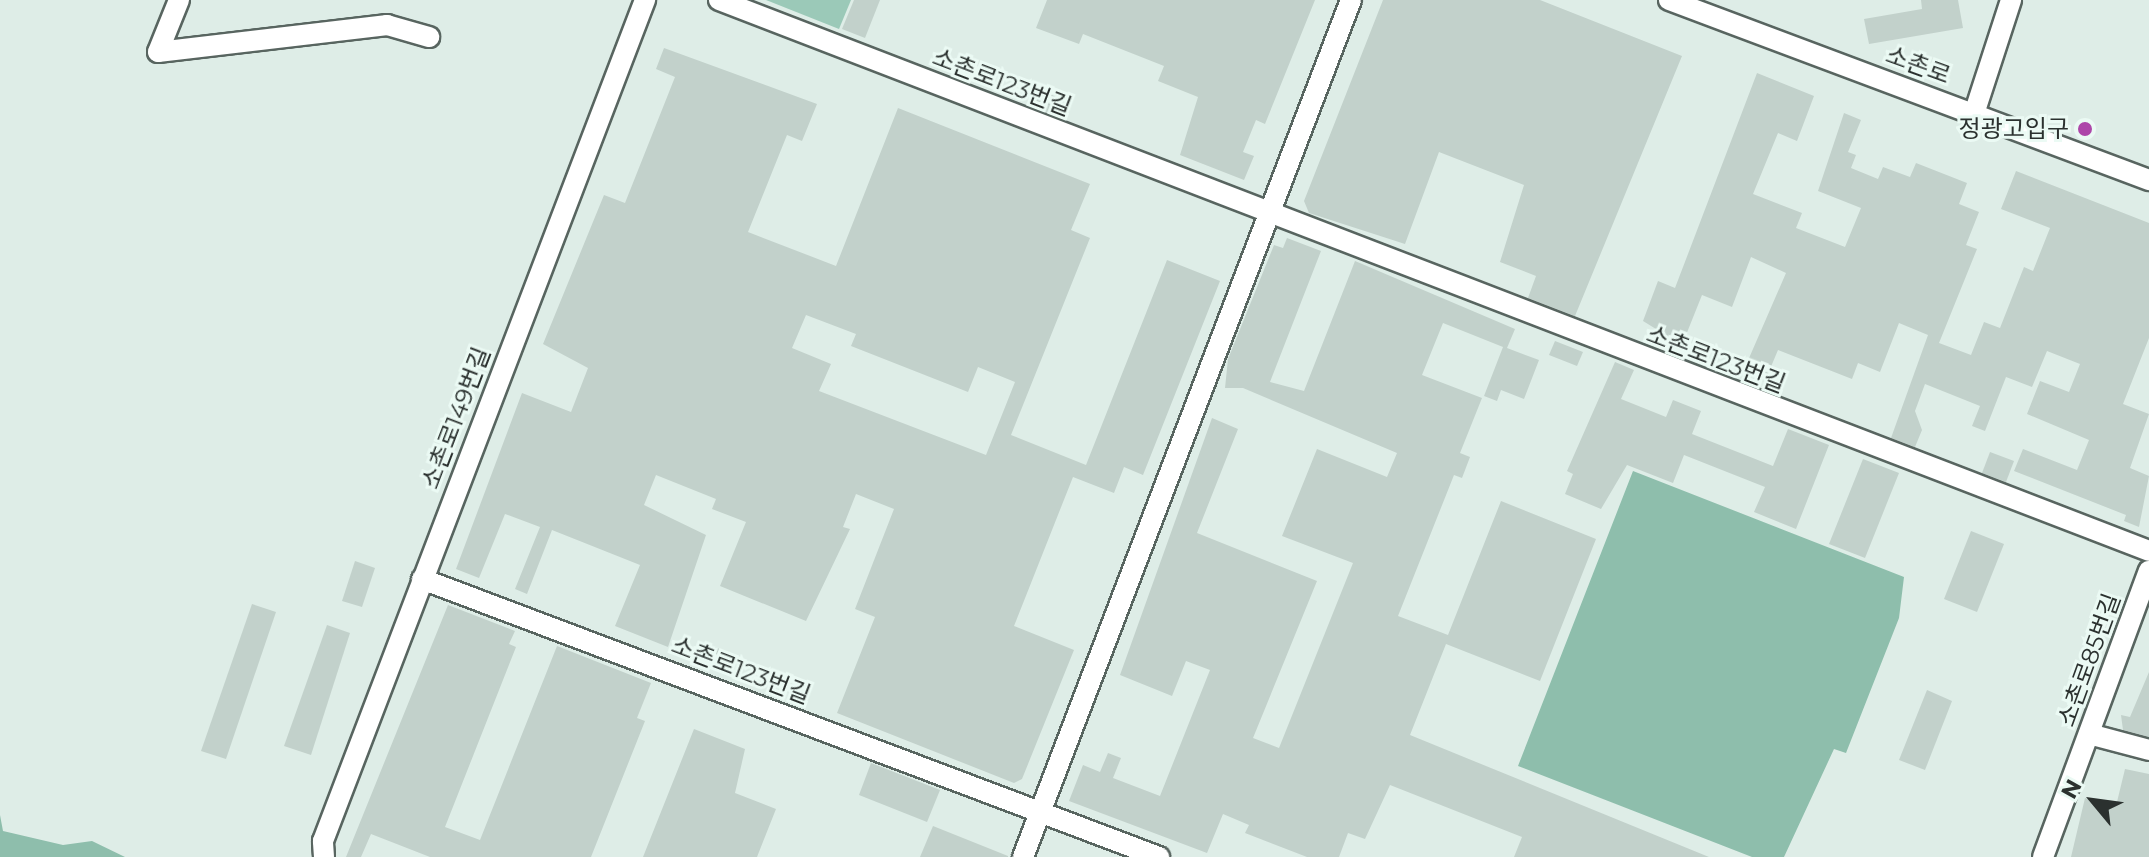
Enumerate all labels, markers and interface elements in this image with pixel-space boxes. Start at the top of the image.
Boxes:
street label: 소촌로 [1882,40,1954,90]
street label: 소촌로123번길 [929,42,1075,122]
place label: 정광고입구 [1959,115,2069,143]
marker: 정광고입구 [2076,120,2094,138]
street label: 소촌로123번길 [1643,319,1789,399]
street label: 소촌로149번길 [416,343,496,493]
street label: 소촌로85번길 [2052,590,2126,730]
street label: 소촌로123번길 [668,630,814,710]
north arrow [2053,761,2133,841]
text: N [2055,775,2088,803]

